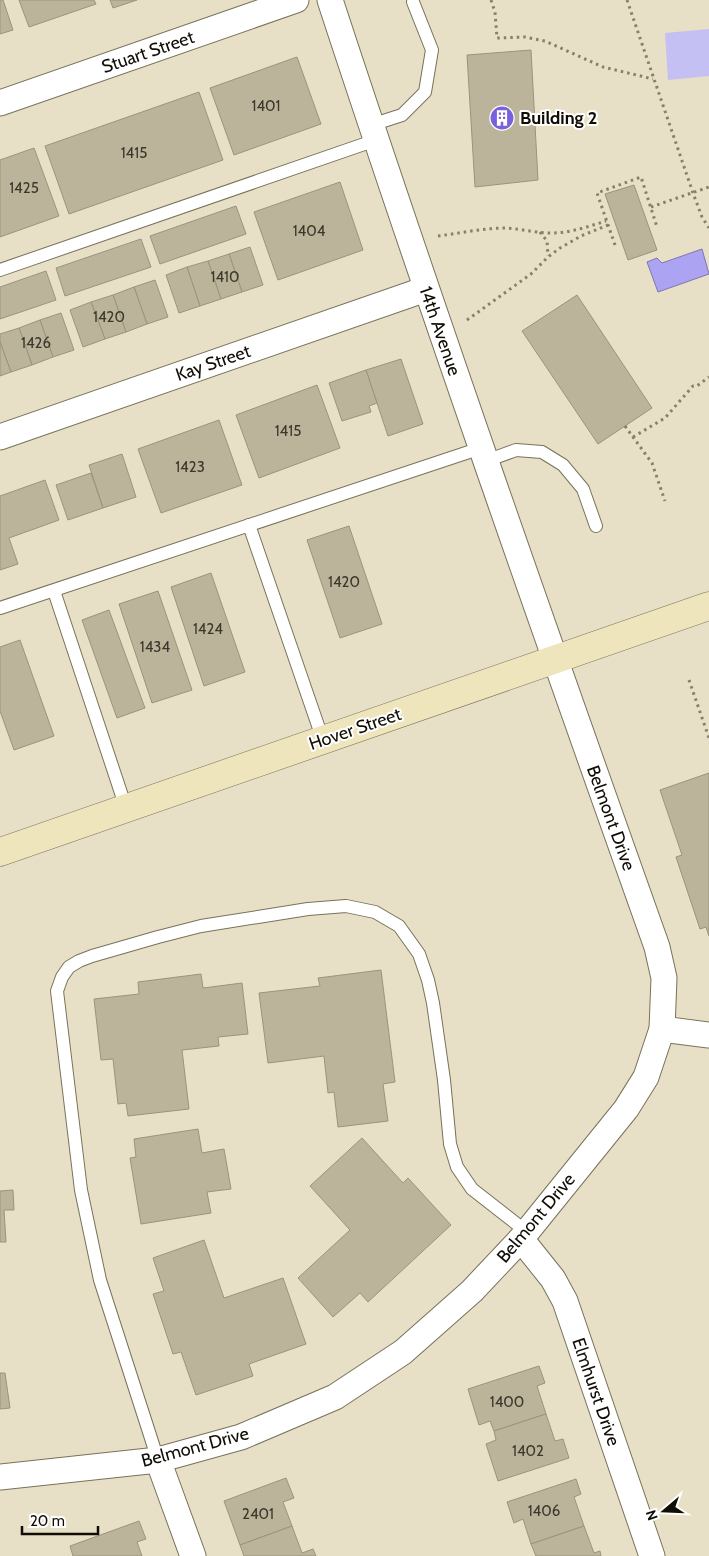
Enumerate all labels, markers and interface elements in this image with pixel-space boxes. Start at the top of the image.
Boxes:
street label: Stuart Street [99,26,197,78]
house number: 1401 [252,97,280,115]
building icon: Building 2 [489,105,515,131]
place label: Building 2 [520,107,597,129]
house number: 1415 [121,144,147,162]
house number: 1425 [9,179,39,197]
house number: 1404 [293,222,326,240]
house number: 1410 [211,268,239,286]
street label: 14th Avenue [414,283,466,379]
house number: 1420 [93,308,125,326]
house number: 1426 [21,334,51,352]
street label: Kay Street [173,340,253,386]
house number: 1415 [275,422,301,440]
house number: 1423 [175,458,205,476]
house number: 1420 [328,573,360,591]
house number: 1424 [193,620,223,638]
house number: 1434 [140,638,170,656]
street label: Hover Street [306,703,404,755]
street label: Belmont Drive [582,762,640,874]
street label: Belmont Drive [492,1169,580,1267]
street label: Elmhurst Drive [567,1335,625,1449]
house number: 1400 [490,1393,524,1411]
street label: Belmont Drive [139,1422,251,1472]
house number: 1402 [512,1442,544,1460]
north arrow [639,1486,689,1536]
house number: 1406 [528,1502,560,1520]
scale bar [22,1504,99,1536]
house number: 2401 [242,1505,274,1523]
text: N [642,1508,662,1523]
text: 20 m [30,1512,65,1530]

